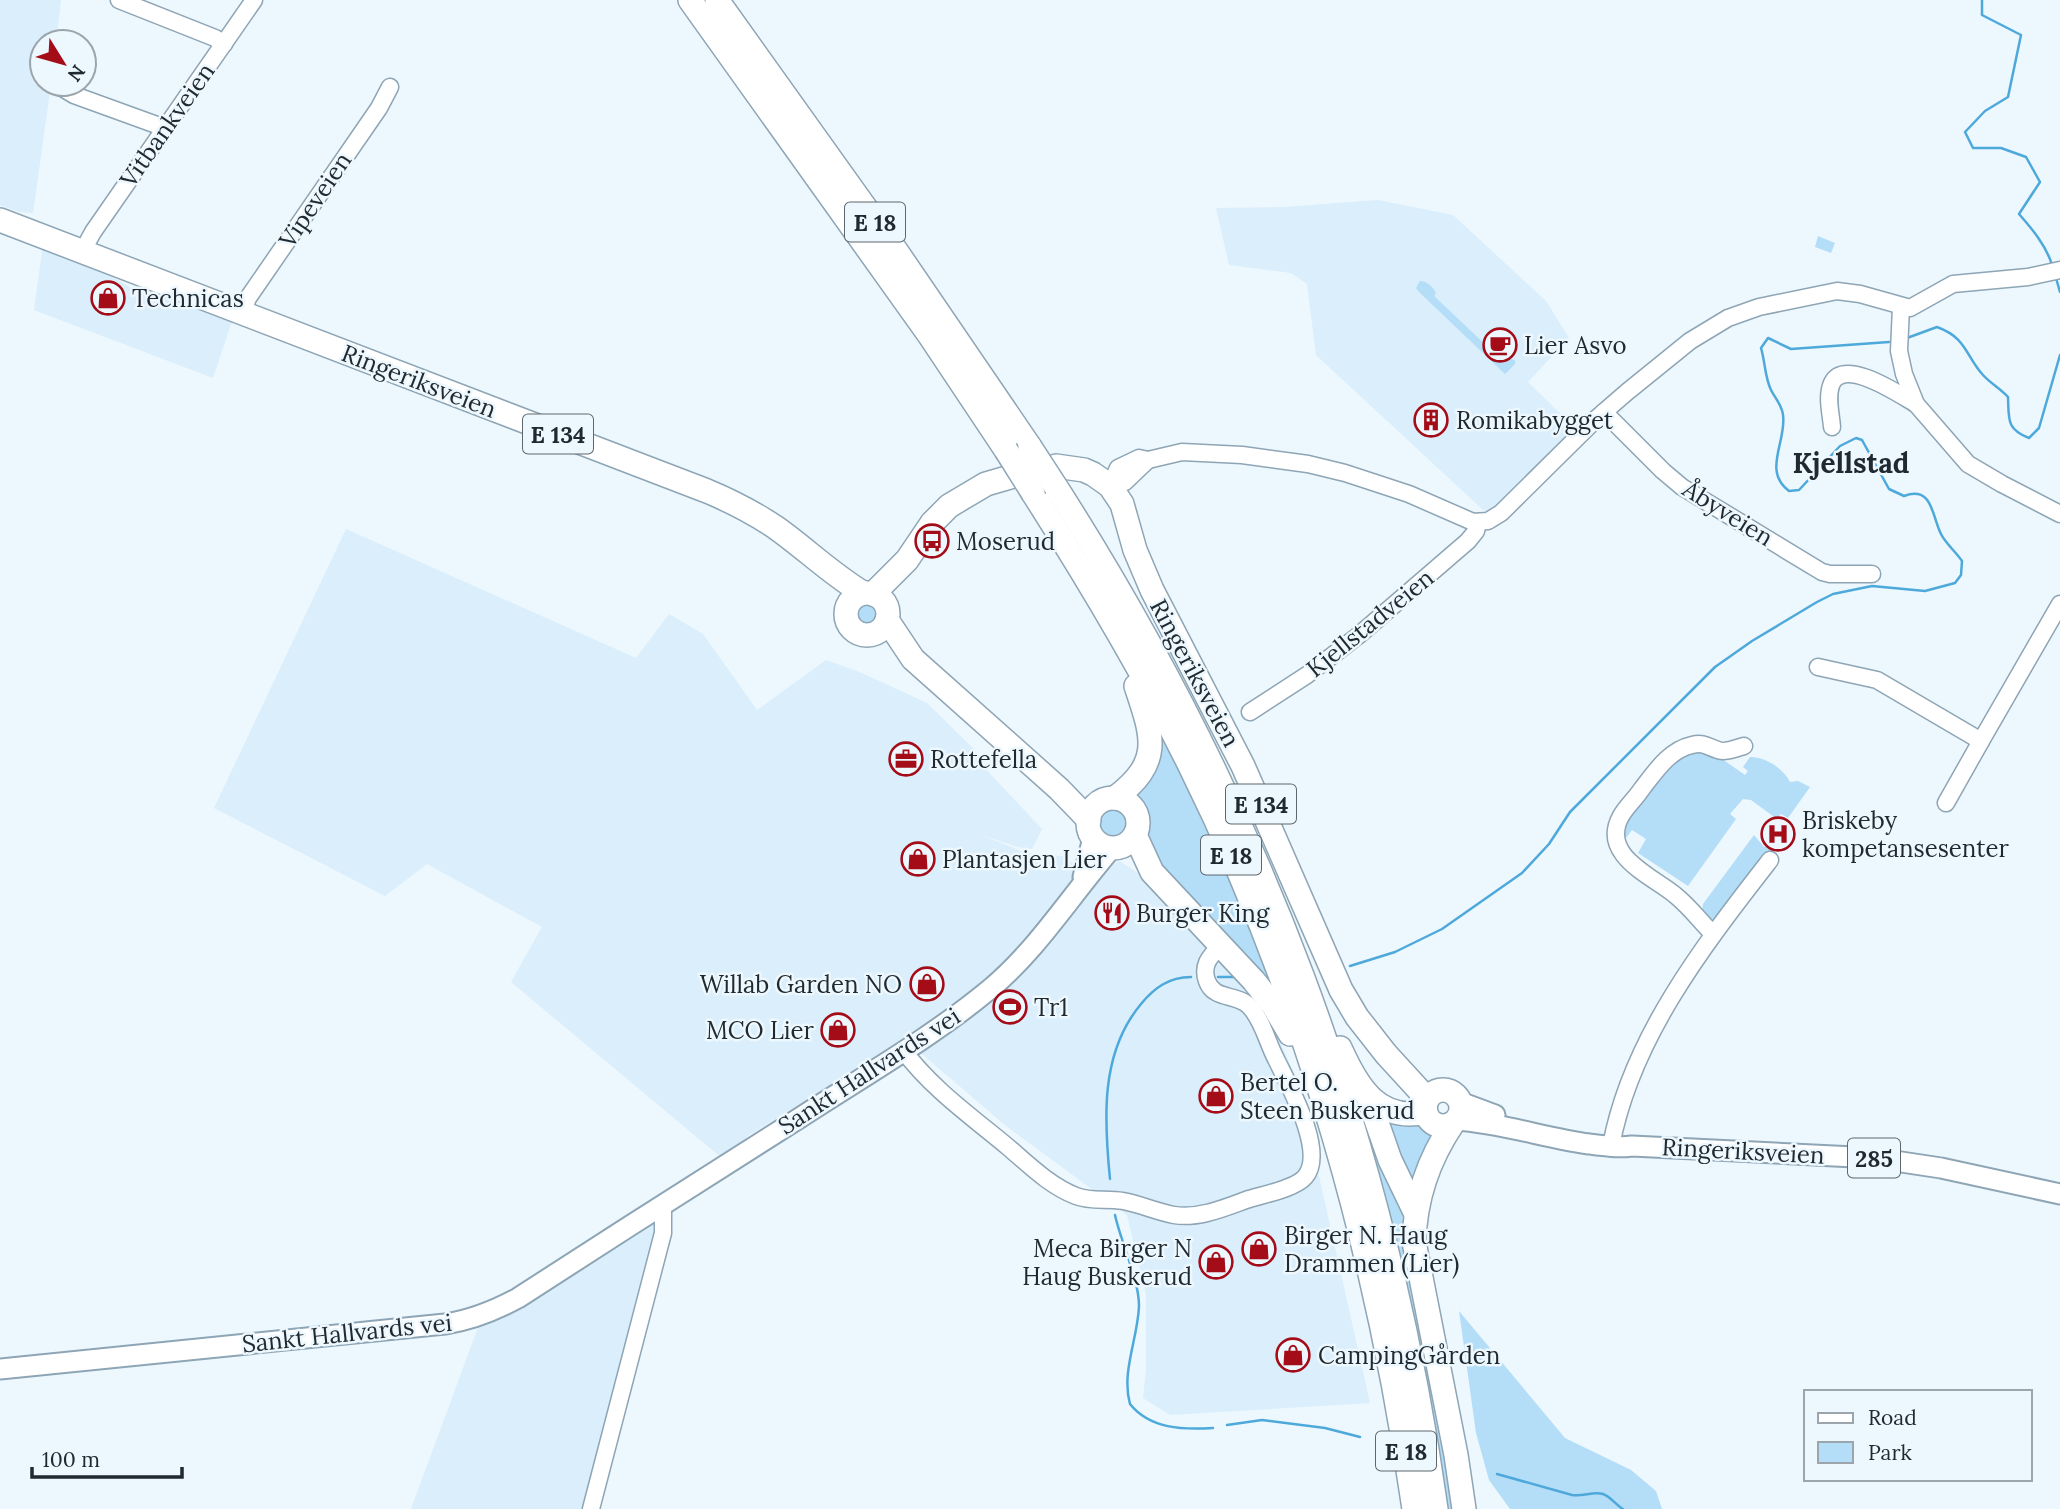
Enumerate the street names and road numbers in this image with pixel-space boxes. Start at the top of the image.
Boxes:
street label: Vitbankveien [112,57,221,194]
street label: Vipeveien [271,146,358,255]
road number: E 18 [845,202,905,242]
street label: Ringeriksveien [337,337,501,425]
road number: E 134 [523,414,593,454]
street label: Åbyveien [1676,473,1779,553]
street label: Kjellstadveien [1300,562,1440,684]
street label: Ringeriksveien [1143,594,1247,752]
road number: E 134 [1226,784,1296,824]
road number: E 18 [1201,835,1261,874]
street label: Sankt Hallvards vei [772,1001,966,1141]
street label: Ringeriksveien [1661,1131,1825,1171]
road number: 285 [1848,1138,1900,1177]
street label: Sankt Hallvards vei [240,1307,454,1359]
road number: E 18 [1376,1432,1436,1470]

